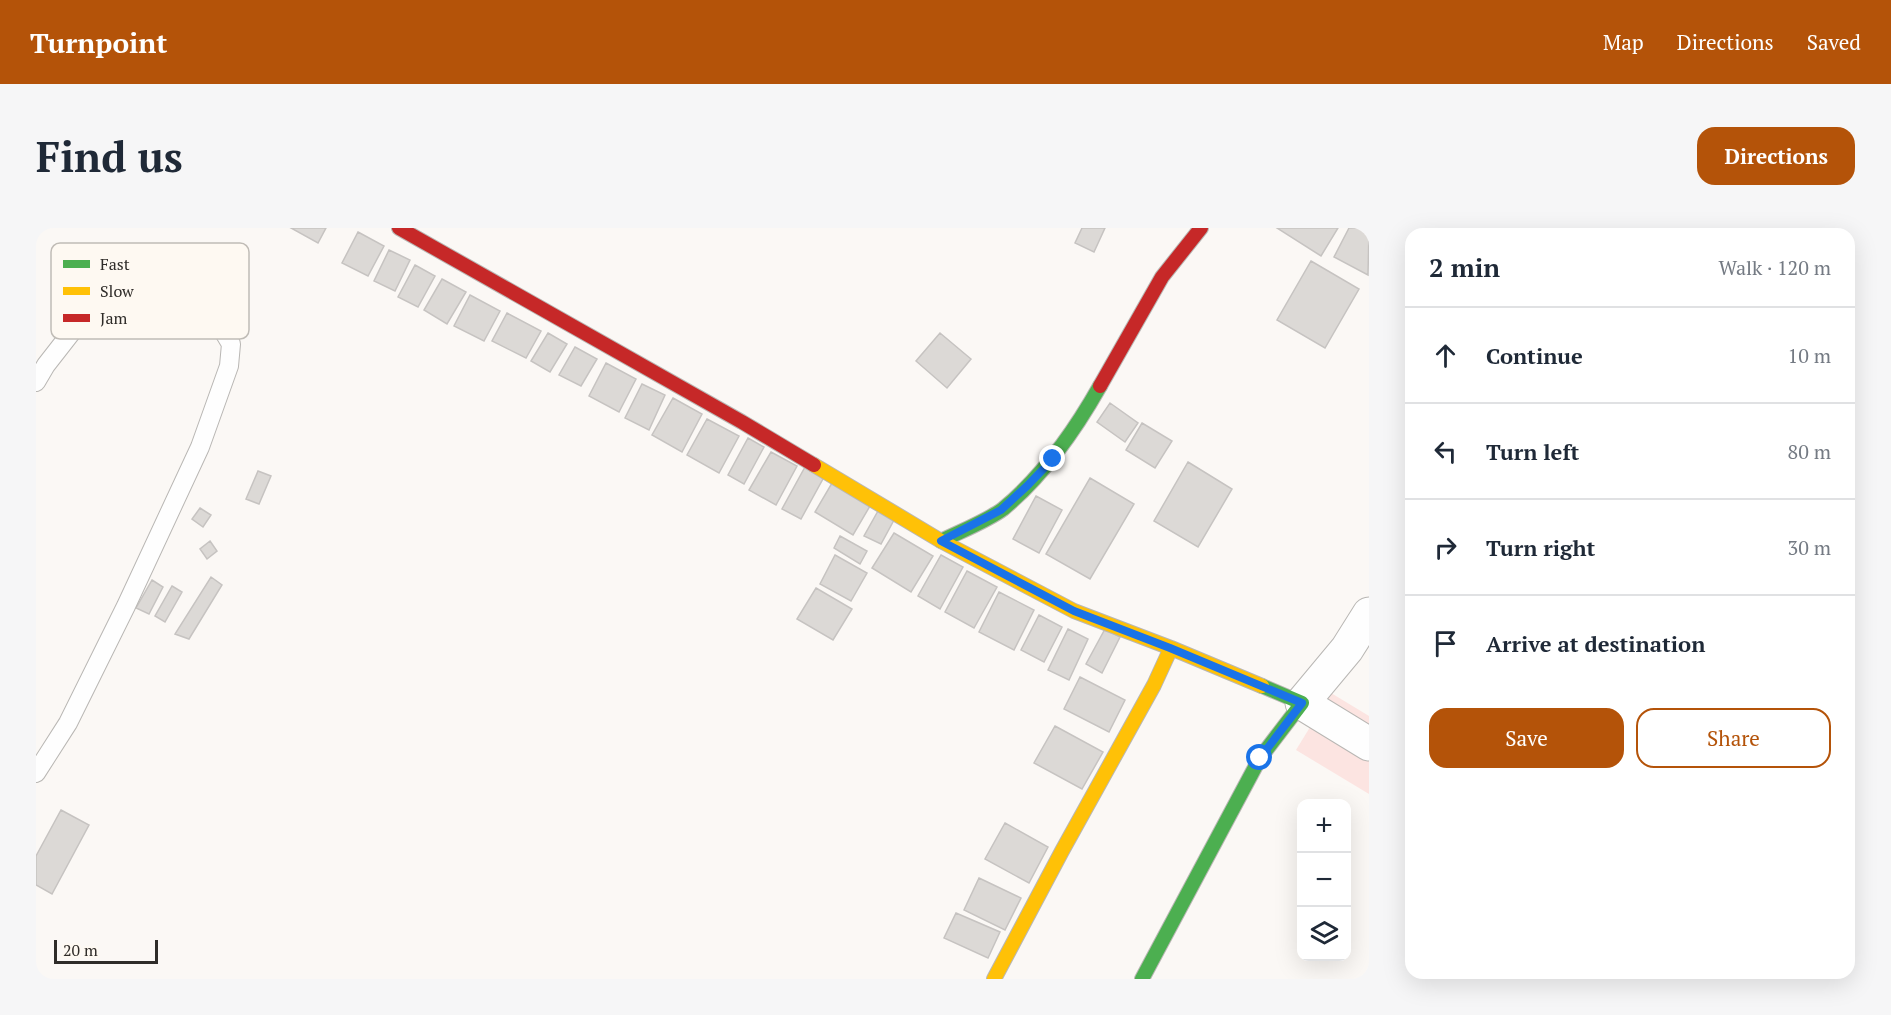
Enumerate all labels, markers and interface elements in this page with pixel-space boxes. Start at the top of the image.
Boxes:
text: Turnpoint [30,24,168,61]
text: Map [1603,28,1644,56]
text: Directions [1677,28,1774,56]
text: Saved [1807,28,1861,56]
button: Directions [1697,127,1855,185]
text: Find us [36,128,183,184]
legend [51,243,249,339]
text: 2 min [1429,250,1500,284]
text: Fast [100,253,130,275]
text: Walk · 120 m [1719,254,1831,281]
text: Slow [100,280,134,302]
text: Jam [100,307,128,329]
icon: ahead [1429,339,1462,372]
text: Continue [1486,341,1583,370]
text: 10 m [1788,342,1831,369]
icon: left [1429,435,1462,468]
text: Turn left [1486,437,1579,466]
text: 80 m [1788,438,1831,465]
route end [1039,445,1065,471]
icon: right [1429,531,1462,564]
text: Turn right [1486,533,1595,562]
text: 30 m [1788,534,1831,561]
icon: arrive [1429,627,1462,660]
text: Arrive at destination [1486,629,1705,658]
button: Save [1429,708,1624,768]
button: Share [1636,708,1831,768]
route start [1246,744,1272,770]
map controls [1297,799,1351,961]
button: + [1297,799,1351,853]
button: − [1297,853,1351,907]
button: layers [1297,907,1351,961]
scale bar [54,937,158,964]
text: 20 m [63,939,98,961]

